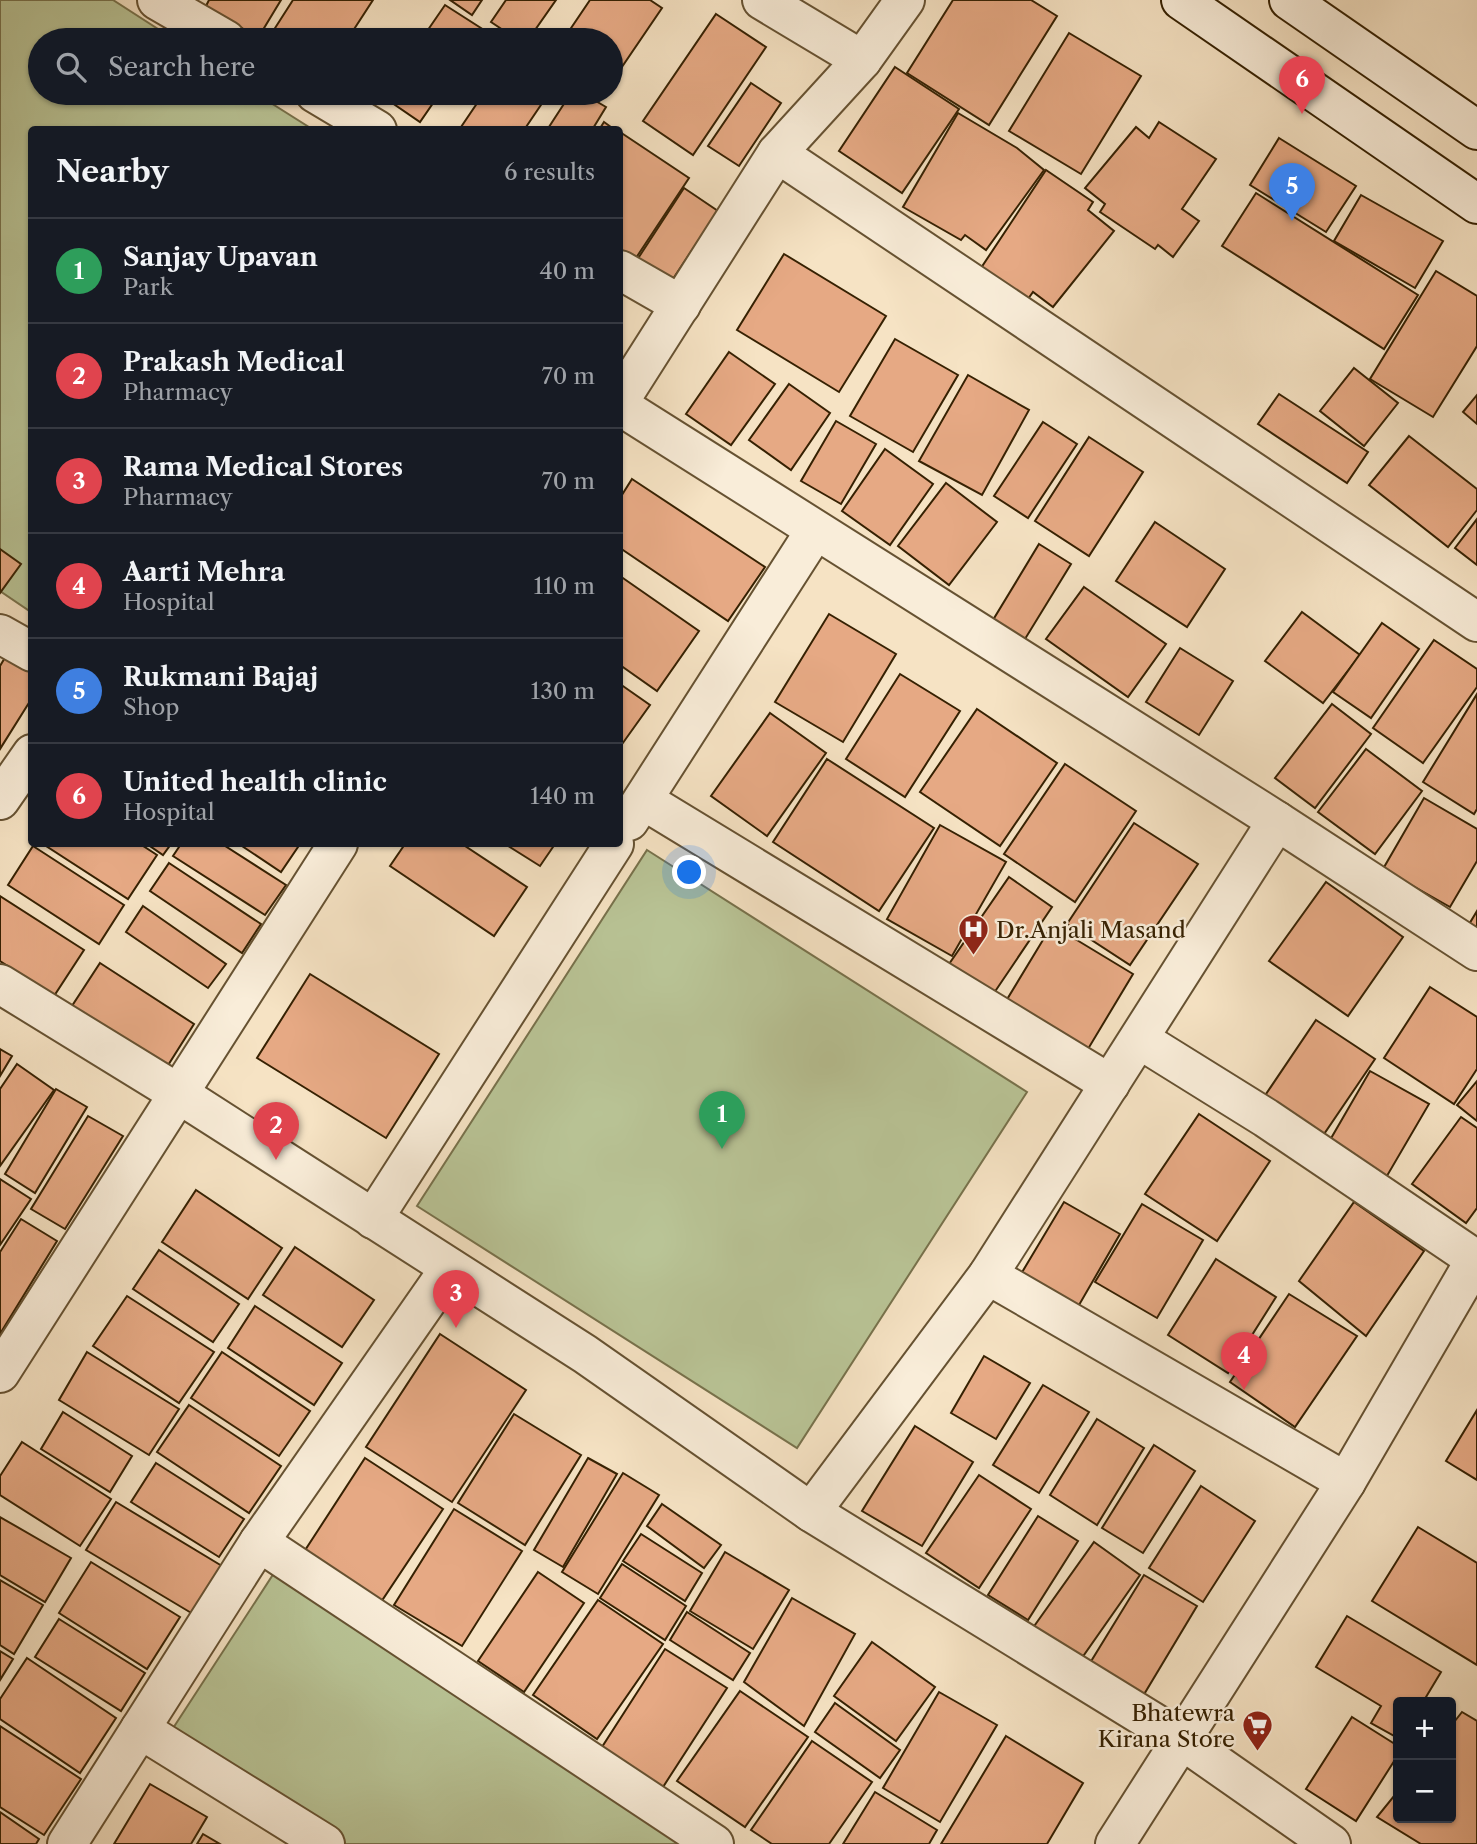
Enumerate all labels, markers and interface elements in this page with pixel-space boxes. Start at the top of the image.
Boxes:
search box [28,28,623,105]
icon: search [52,48,90,86]
text: Search here [108,51,255,83]
pin: 6 [1279,56,1325,114]
text: Nearby [56,153,169,190]
text: 6 results [504,158,595,186]
pin: 5 [1269,163,1315,221]
text: Sanjay Upavan [123,241,318,273]
text: 1 [74,257,84,285]
text: 40 m [540,257,595,285]
text: Park [123,273,173,301]
text: Prakash Medical [123,346,344,378]
text: 2 [72,362,86,390]
text: 70 m [542,362,595,390]
text: Pharmacy [123,378,233,406]
text: Rama Medical Stores [123,451,403,483]
text: 3 [73,467,86,495]
text: 70 m [542,467,595,495]
text: Pharmacy [123,483,233,511]
text: Aarti Mehra [123,556,285,588]
text: 4 [72,572,86,600]
text: 110 m [534,572,595,600]
text: Hospital [123,588,215,616]
text: Rukmani Bajaj [123,661,318,693]
text: 5 [73,677,85,705]
text: 130 m [531,677,595,705]
text: Shop [123,693,179,721]
text: United health clinic [123,766,387,798]
text: 6 [72,782,86,810]
text: 140 m [530,782,595,810]
text: Hospital [123,798,215,826]
your location [672,855,706,889]
hospital icon: Dr.Anjali Masand [956,913,990,957]
place label: Dr.Anjali Masand [996,916,1186,944]
pin: 1 [699,1091,745,1149]
pin: 2 [253,1102,299,1160]
pin: 3 [433,1270,479,1328]
pin: 4 [1221,1332,1267,1390]
map controls [1393,1697,1456,1823]
button: + [1393,1697,1456,1760]
place label: Bhatewra Kirana Store [1098,1699,1236,1753]
supermarket icon: Bhatewra Kirana Store [1241,1709,1275,1753]
button: − [1393,1760,1456,1823]

